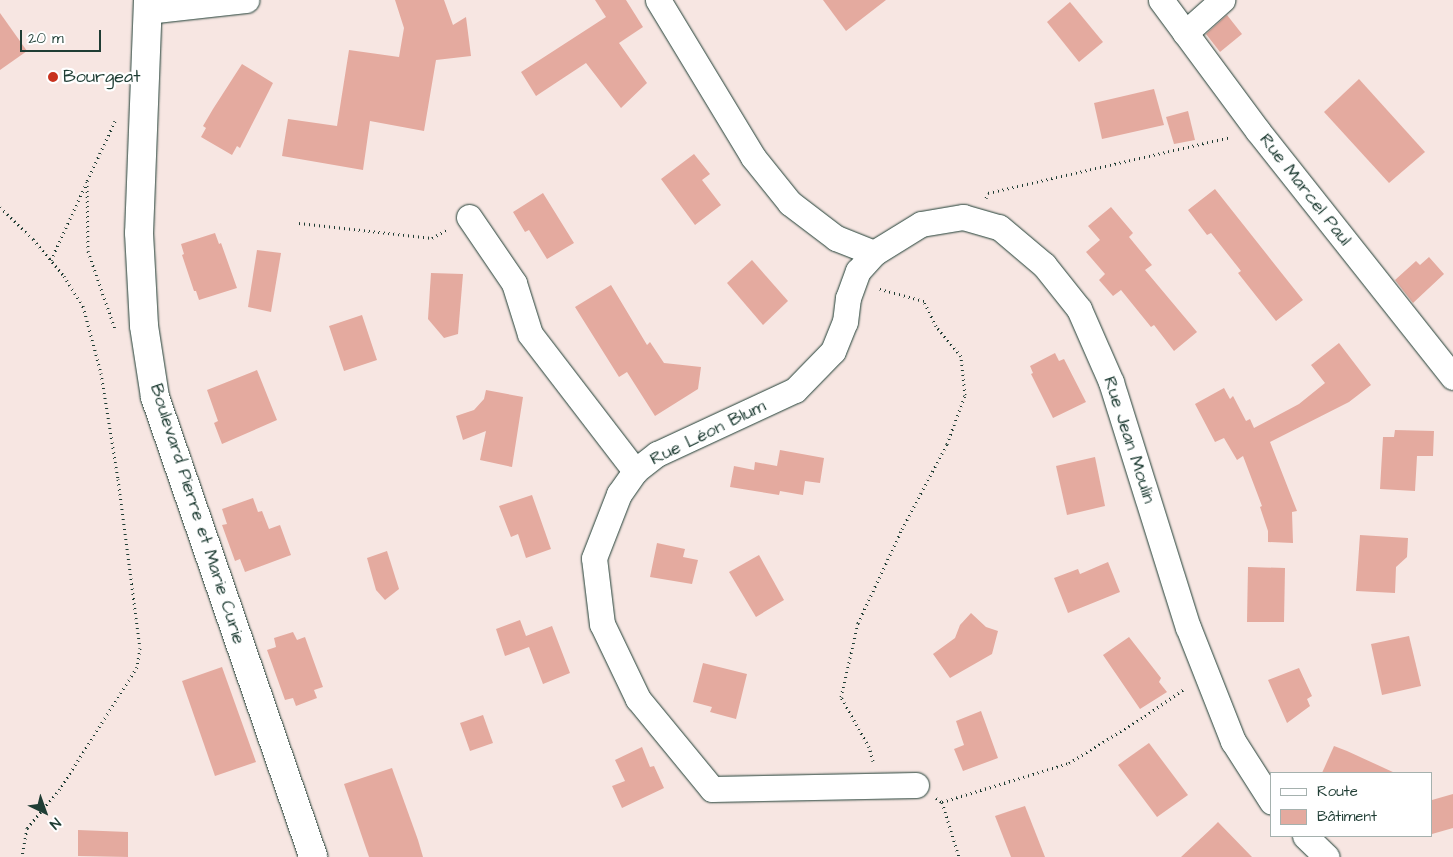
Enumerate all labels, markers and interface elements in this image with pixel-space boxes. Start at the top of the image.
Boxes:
scale bar [22,20,104,52]
text: 20 m [28,28,64,49]
place label: Bourgeat [63,66,140,88]
marker: Bourgeat [47,71,59,83]
street label: Rue Marcel Paul [1254,130,1356,250]
street label: Rue Jean Moulin [1098,374,1160,506]
street label: Boulevard Pierre et Marie Curie [145,381,249,647]
street label: Rue Léon Blum [647,396,769,470]
legend [1270,772,1433,837]
text: Route [1317,781,1358,802]
north arrow [20,787,70,837]
text: Bâtiment [1317,806,1377,827]
text: N [45,813,65,834]

